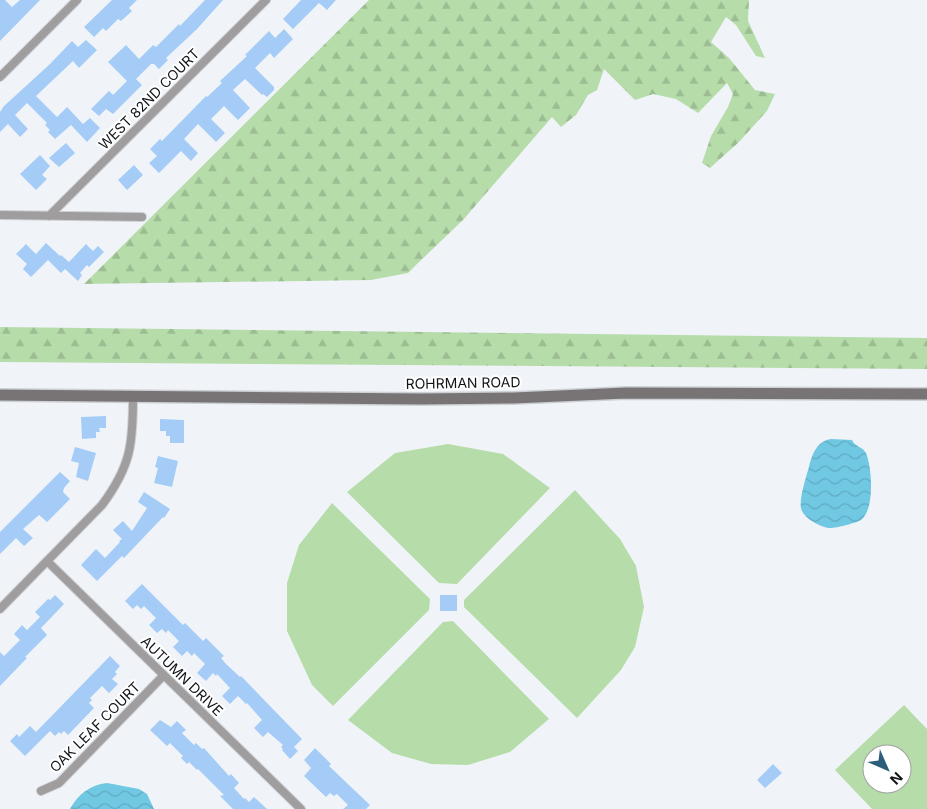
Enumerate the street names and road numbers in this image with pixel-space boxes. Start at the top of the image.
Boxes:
street label: WEST 82ND COURT [95,45,203,153]
street label: ROHRMAN ROAD [405,373,521,392]
street label: AUTUMN DRIVE [138,632,227,719]
street label: OAK LEAF COURT [46,678,143,775]

